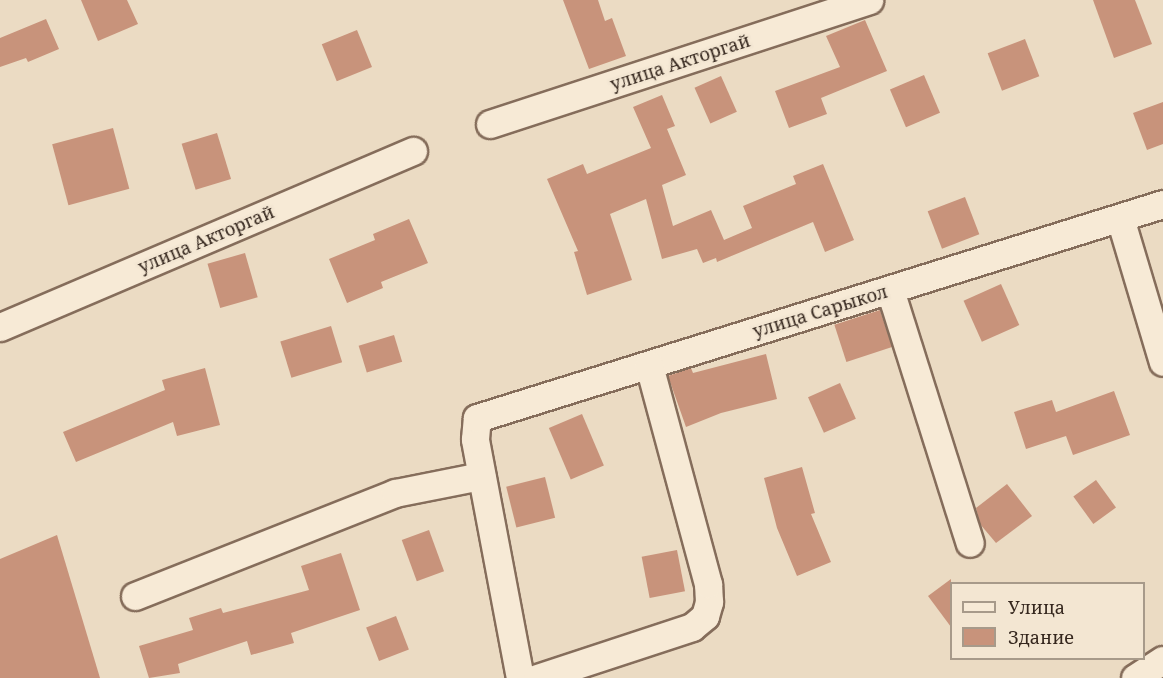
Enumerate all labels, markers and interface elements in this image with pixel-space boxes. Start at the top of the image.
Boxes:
street label: улица Акторгай [607,29,753,95]
street label: улица Акторгай [135,201,277,277]
street label: улица Сарыкол [750,280,890,342]
legend [950,582,1145,660]
text: Улица [1008,595,1065,619]
text: Здание [1008,625,1074,649]

